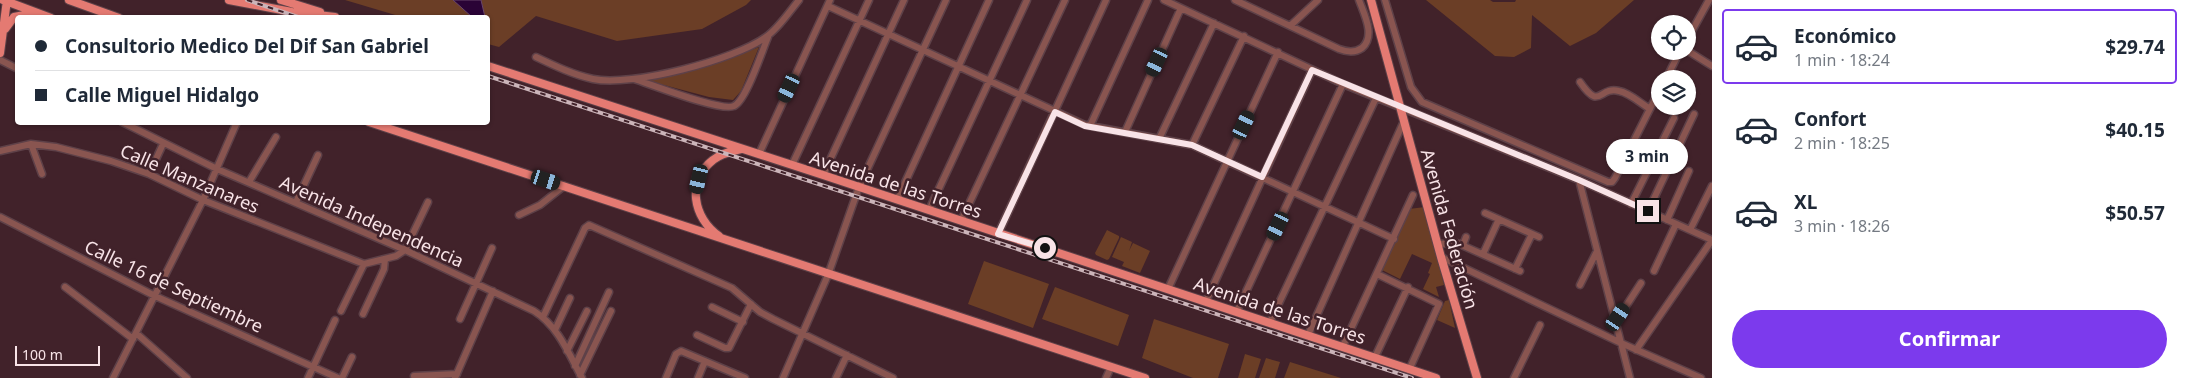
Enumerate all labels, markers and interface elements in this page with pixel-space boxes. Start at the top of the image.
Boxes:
map controls [1651,15,1696,115]
button: locate [1651,15,1696,60]
text: Económico [1794,23,1896,49]
icon: car [1734,24,1779,69]
text: Consultorio Medico Del Dif San Gabriel [65,33,429,59]
text: $29.74 [2105,34,2165,60]
car [1143,45,1170,79]
text: 1 min · 18:24 [1794,49,1890,71]
button: layers [1651,70,1696,115]
car [775,71,802,105]
text: Calle Miguel Hidalgo [65,82,259,108]
text: Confort [1794,106,1866,132]
icon: car [1734,107,1779,152]
car [1230,108,1257,142]
text: $40.15 [2105,117,2165,143]
text: 2 min · 18:25 [1794,132,1890,154]
street label: Calle Manzanares [117,138,263,218]
callout: 3 min [1607,138,1689,174]
street label: Avenida de las Torres [807,145,985,223]
text: 3 min [1625,145,1669,167]
street label: Avenida Federación [1416,146,1484,312]
car [688,163,709,195]
car [529,168,562,192]
street label: Avenida Independencia [276,170,468,272]
text: XL [1794,189,1817,215]
icon: car [1734,190,1779,235]
route end [1637,200,1659,222]
text: $50.57 [2105,200,2165,226]
car [1264,209,1291,243]
text: 3 min · 18:26 [1794,215,1890,237]
street label: Calle 16 de Septiembre [81,234,267,338]
route start [1034,237,1056,259]
street label: Avenida de las Torres [1191,271,1369,349]
car [1603,300,1632,334]
button: Confirmar [1732,310,2167,368]
scale bar [15,343,100,366]
text: 100 m [22,345,63,364]

